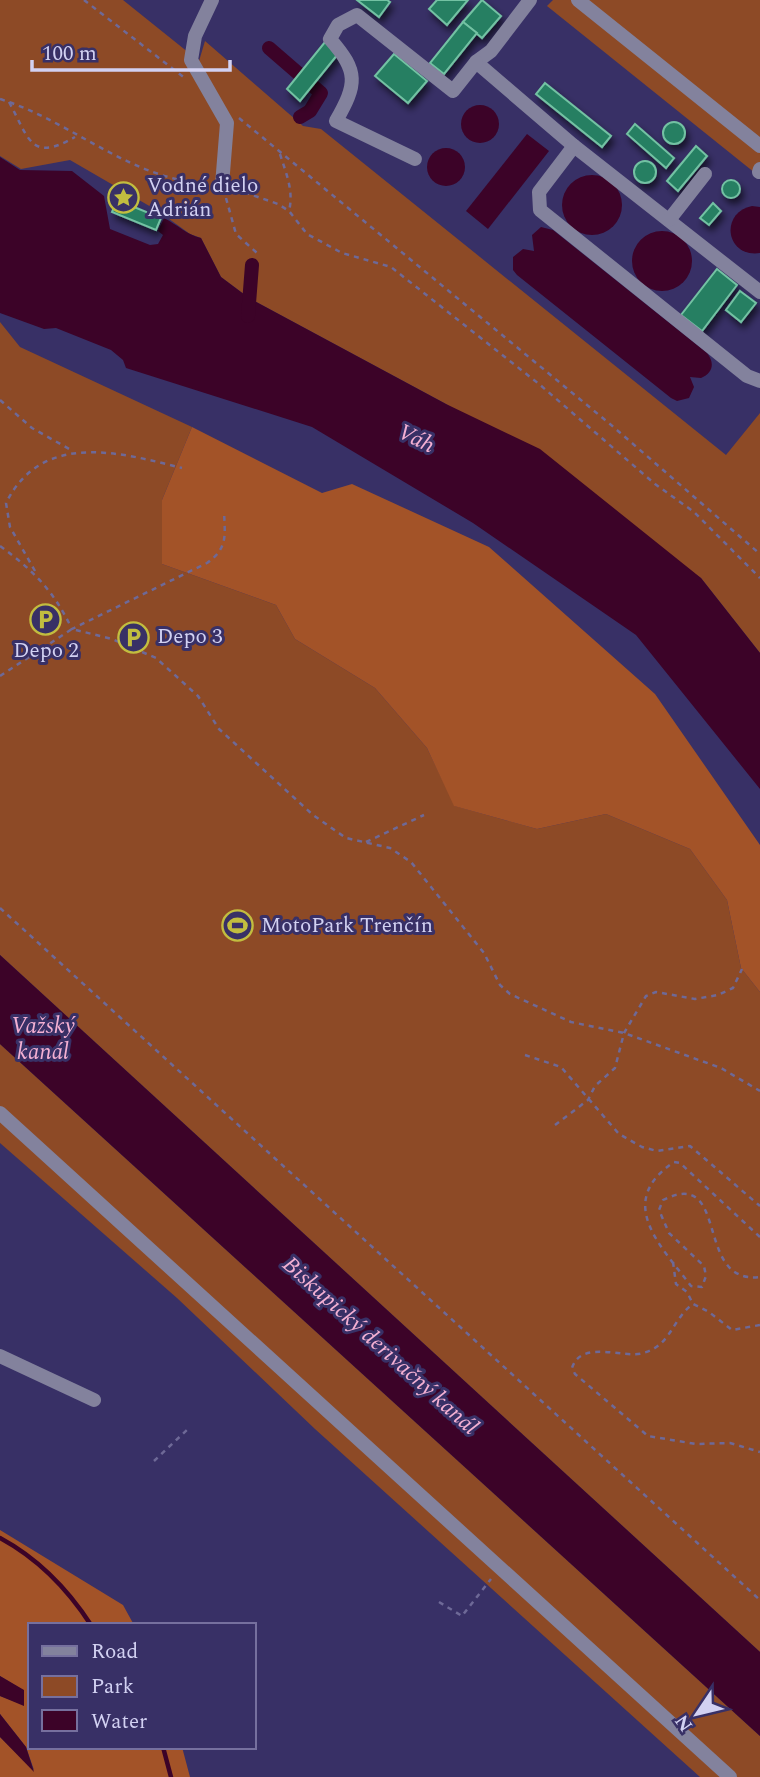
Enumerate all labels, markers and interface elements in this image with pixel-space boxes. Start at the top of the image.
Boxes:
scale bar [32,28,229,72]
text: 100 m [42,38,97,70]
place label: Vodné dielo Adrián [147,170,258,226]
place icon: Vodné dielo Adrián [107,181,141,215]
water label: Váh [391,415,441,463]
parking icon: Depo 2 [29,602,63,636]
parking icon: Depo 3 [117,620,151,654]
place label: Depo 3 [157,621,223,653]
place label: Depo 2 [13,635,79,667]
sports icon: MotoPark Trenčín [221,909,255,943]
place label: MotoPark Trenčín [261,910,433,942]
water label: Važský kanál [11,1009,77,1070]
water label: Biskupický derivačný kanál [274,1248,486,1444]
legend [28,1623,256,1749]
text: Road [91,1636,138,1668]
text: Park [91,1671,135,1703]
north arrow [662,1679,732,1749]
text: Water [91,1706,147,1738]
text: N [668,1708,701,1738]

